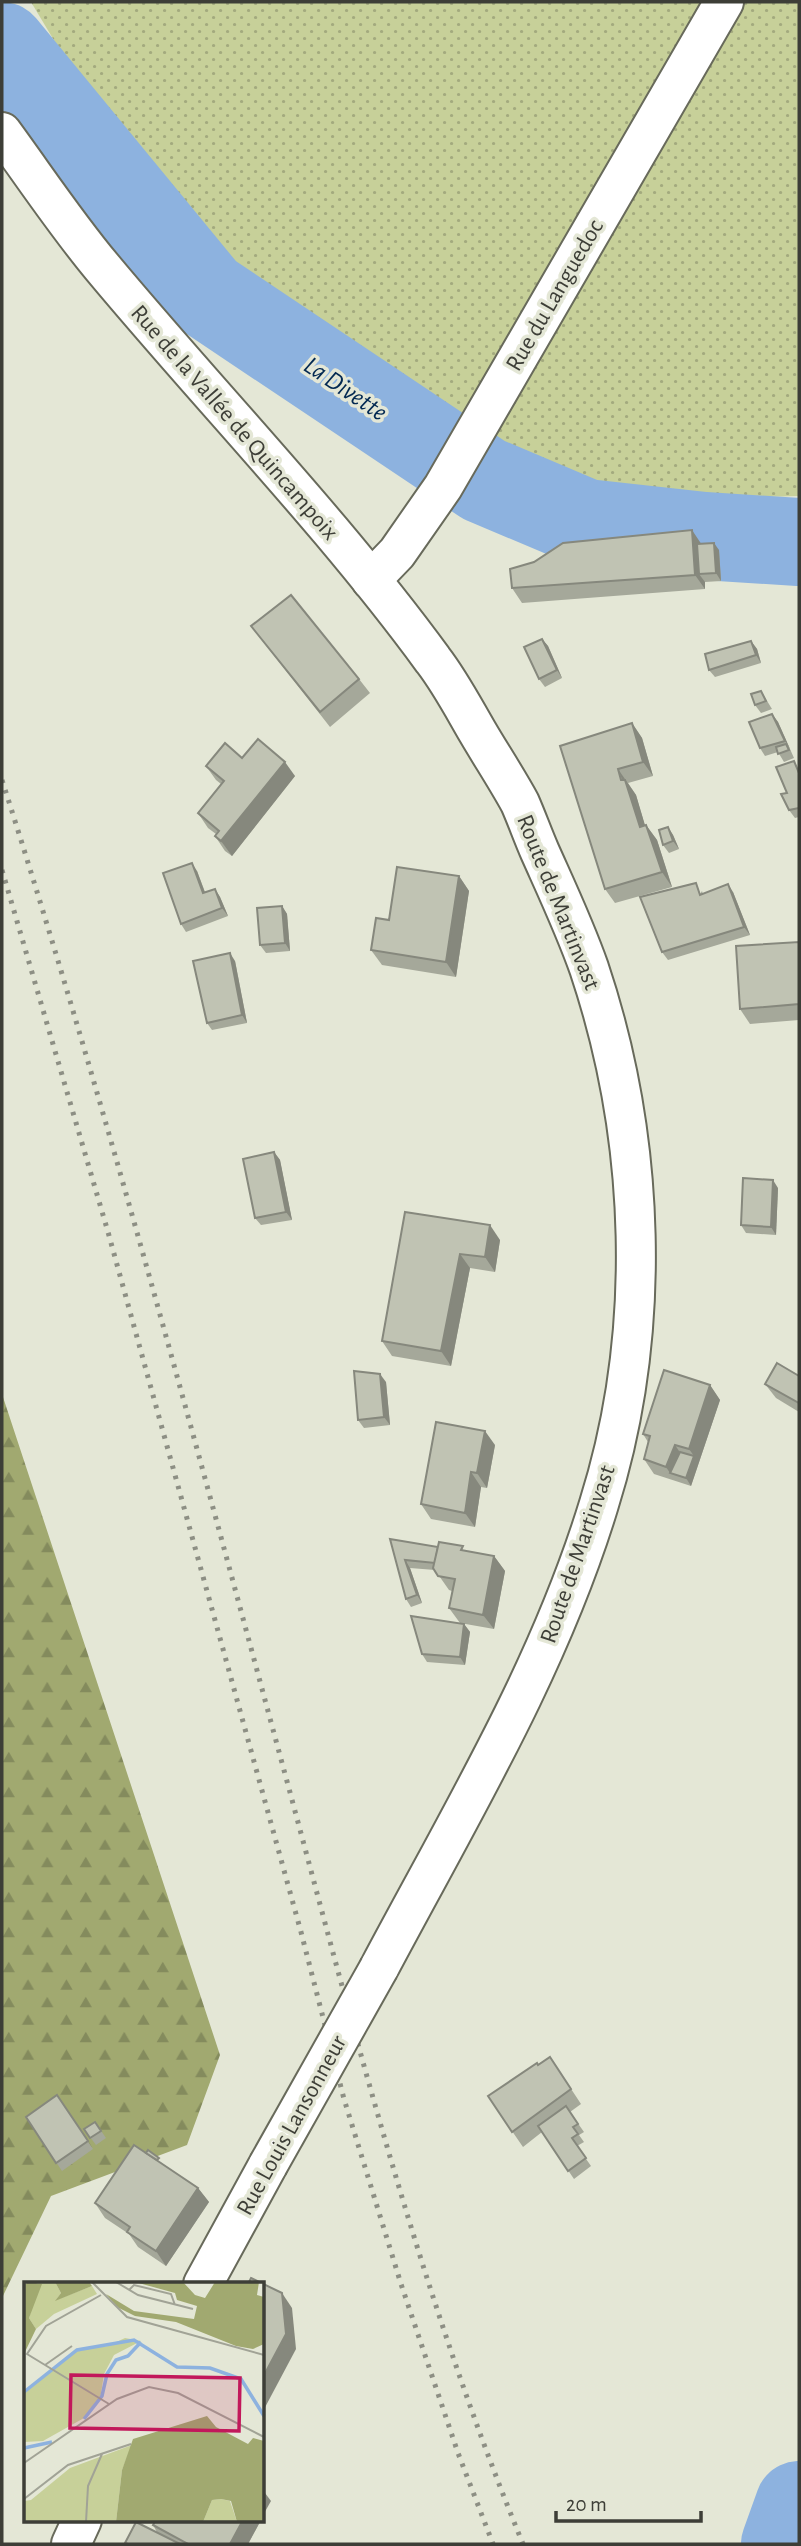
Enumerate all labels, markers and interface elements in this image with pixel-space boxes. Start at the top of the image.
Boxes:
street label: Rue du Languedoc [502,216,608,375]
street label: Rue de la Vallée de Quincampoix [126,301,343,545]
water label: La Divette [299,352,392,426]
street label: Route de Martinvast [512,811,604,994]
street label: Route de Martinvast [536,1462,620,1646]
street label: Rue Louis Lansonneur [233,2031,351,2219]
inset map [24,2282,264,2522]
scale bar [556,2480,701,2524]
text: 20 m [566,2494,607,2515]

